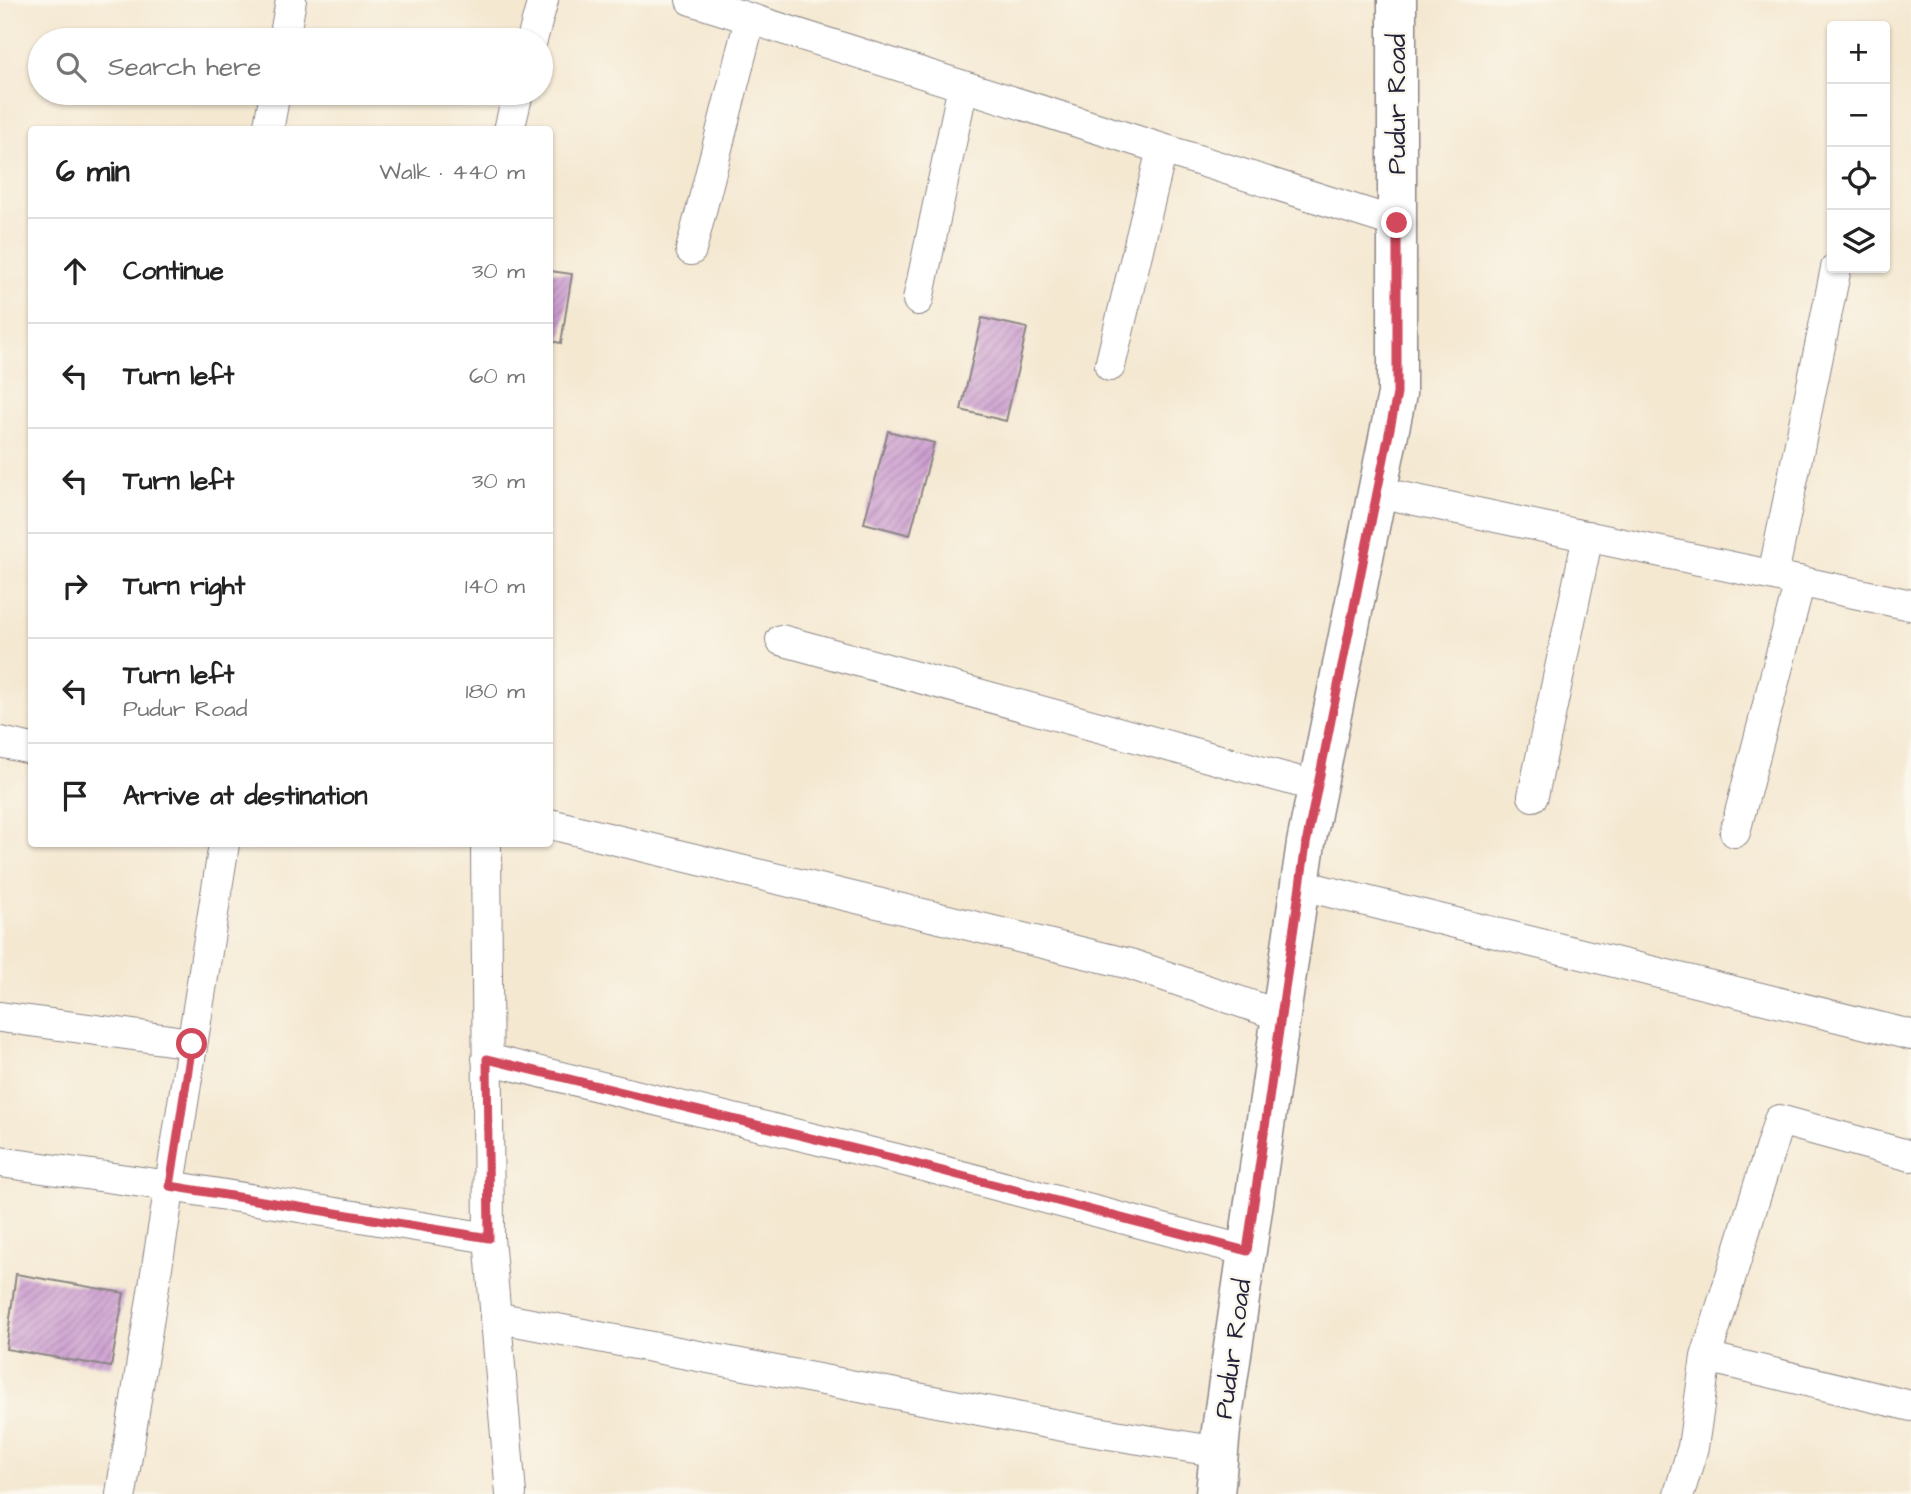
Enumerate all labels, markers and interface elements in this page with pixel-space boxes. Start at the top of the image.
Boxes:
map controls [1827,21,1890,273]
button: + [1827,21,1890,84]
search box [28,28,553,105]
street label: Pudur Road [1379,34,1415,174]
icon: search [52,48,90,86]
text: Search here [108,49,261,85]
button: − [1827,84,1890,147]
button: locate [1827,147,1890,210]
text: 6 min [56,151,130,193]
text: Walk · 440 m [379,156,525,188]
route end [1381,207,1412,238]
button: layers [1827,210,1890,273]
icon: ahead [56,252,94,290]
text: Continue [123,253,224,289]
text: 30 m [472,255,525,287]
icon: left [56,357,94,395]
text: Turn left [123,358,234,394]
text: 60 m [469,360,525,392]
icon: left [56,462,94,500]
text: Turn left [123,463,234,499]
text: 30 m [472,465,525,497]
icon: right [56,567,94,605]
text: Turn right [123,568,245,604]
text: 140 m [465,570,525,602]
text: Turn left [123,657,234,693]
icon: left [56,672,94,710]
text: 180 m [466,675,525,707]
text: Pudur Road [123,693,248,725]
icon: arrive [56,777,94,815]
text: Arrive at destination [123,778,368,814]
route start [176,1028,207,1059]
street label: Pudur Road [1205,1277,1261,1421]

